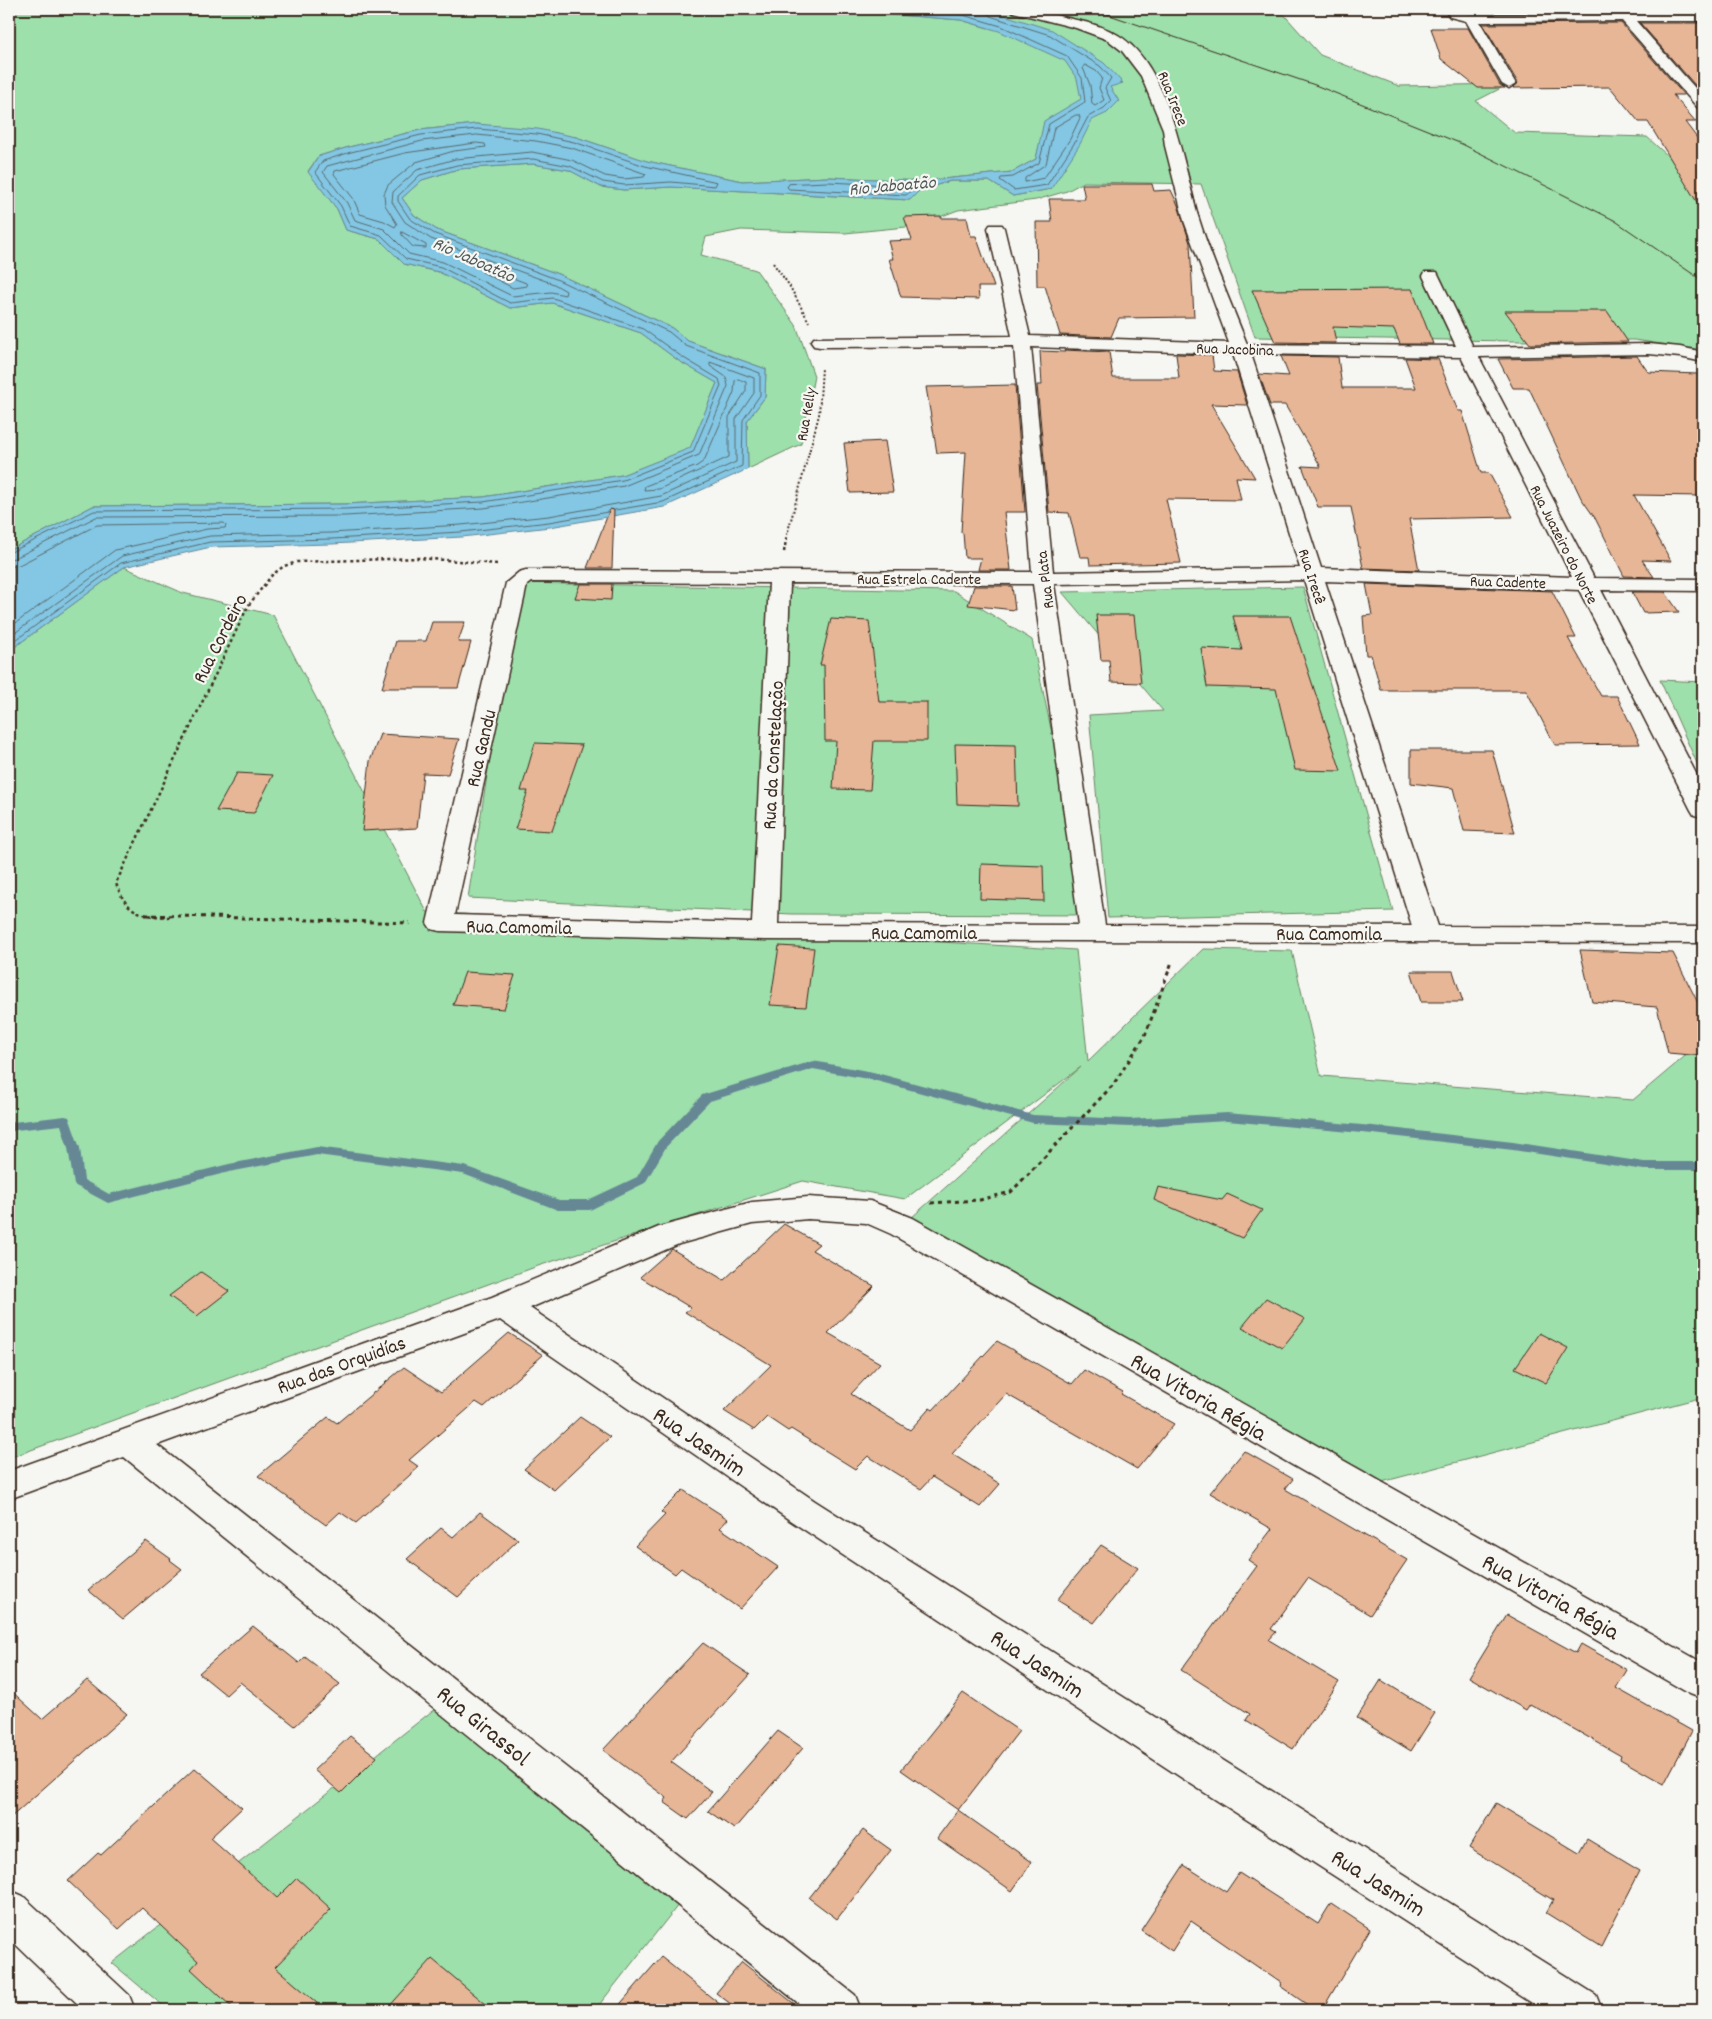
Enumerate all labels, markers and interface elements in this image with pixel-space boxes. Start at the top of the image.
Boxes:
street label: Rua Irece [1150,68,1193,130]
water label: Rio Jaboatão [848,171,938,204]
water label: Rio Jaboatão [428,232,519,291]
street label: Rua Jacobina [1196,338,1275,363]
street label: Rua Kelly [791,385,824,443]
street label: Rua Juazeiro do Norte [1523,482,1603,609]
street label: Rua Irecê [1291,546,1330,608]
street label: Rua Plata [1031,549,1061,610]
street label: Rua Estrela Cadente [857,569,981,592]
street label: Rua Cadente [1469,571,1546,596]
street label: Rua Cordeiro [187,590,256,689]
street label: Rua da Constelação [757,680,793,830]
street label: Rua Gandu [460,707,505,790]
street label: Rua Camomila [466,914,573,944]
street label: Rua Camomila [871,921,977,949]
street label: Rua Camomila [1276,922,1382,950]
street label: Rua das Orquidías [274,1331,410,1403]
street label: Rua Vitoria Régia [1123,1346,1273,1452]
street label: Rua Jasmim [645,1400,752,1487]
street label: Rua Vitoria Régia [1475,1547,1625,1651]
street label: Rua Jasmim [983,1622,1090,1709]
street label: Rua Girassol [428,1679,537,1776]
street label: Rua Jasmim [1323,1842,1431,1927]

